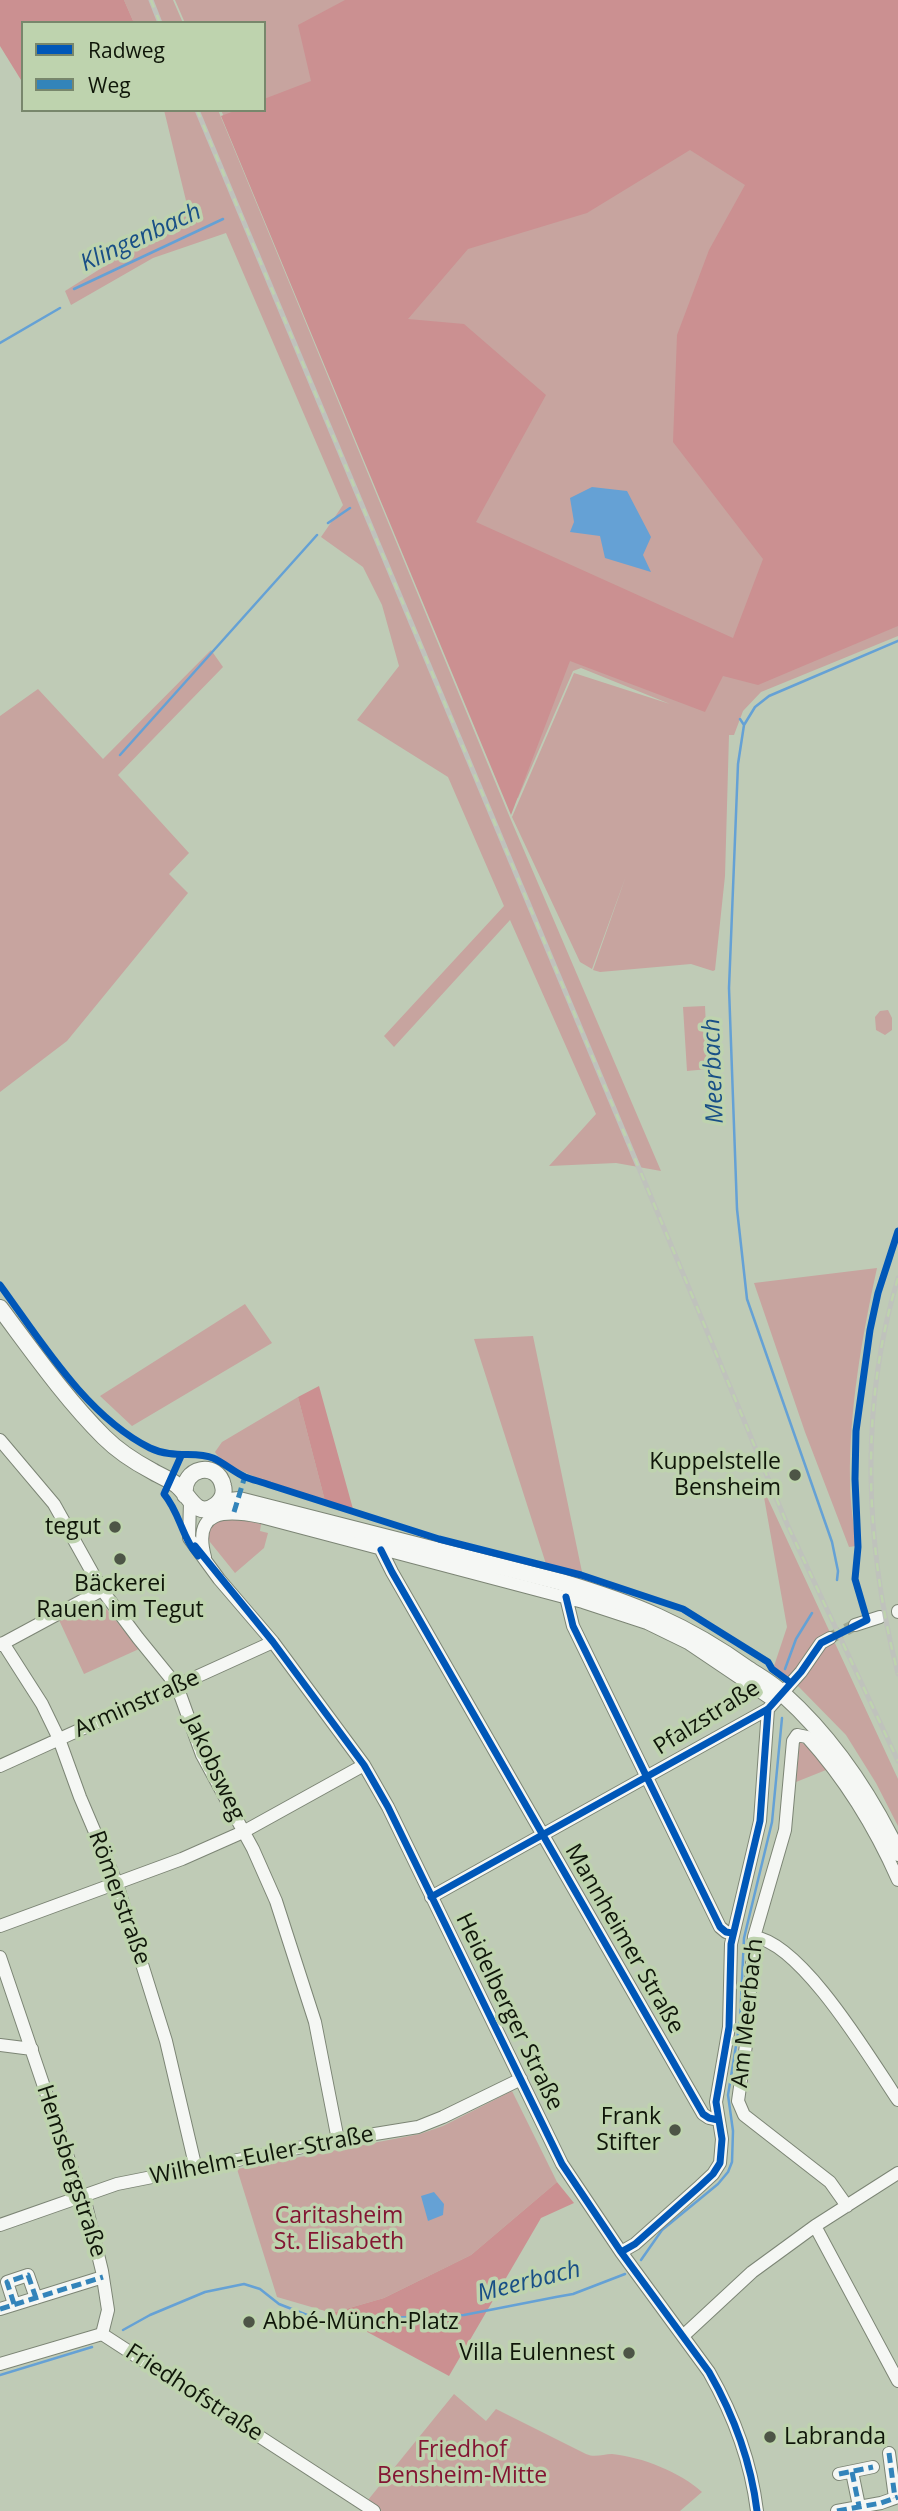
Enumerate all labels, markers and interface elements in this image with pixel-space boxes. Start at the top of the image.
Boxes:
legend [21,21,266,112]
text: Radweg [88,36,165,64]
text: Weg [88,71,131,99]
water label: Klingenbach [76,198,206,278]
water label: Meerbach [698,1018,730,1124]
place label: Kuppelstelle Bensheim [649,1448,781,1502]
marker: Kuppelstelle Bensheim [787,1467,803,1483]
place label: tegut [45,1513,101,1541]
marker: tegut [107,1519,123,1535]
marker: Bäckerei Rauen im Tegut [112,1551,128,1567]
place label: Bäckerei Rauen im Tegut [36,1570,204,1624]
street label: Arminstraße [70,1664,204,1744]
street label: Pfalzstraße [649,1675,765,1761]
street label: Jakobsweg [178,1711,250,1825]
street label: Römerstraße [82,1827,156,1969]
street label: Mannheimer Straße [558,1839,690,2039]
street label: Heidelberger Straße [449,1909,569,2115]
street label: Am Meerbach [726,1937,770,2089]
street label: Hemsbergstraße [30,2081,112,2261]
place label: Frank Stifter [596,2103,661,2157]
street label: Wilhelm-Euler-Straße [148,2121,376,2191]
marker: Frank Stifter [667,2122,683,2138]
park label: Caritasheim St. Elisabeth [274,2202,404,2256]
water label: Meerbach [474,2255,584,2309]
place label: Abbé-Münch-Platz [263,2308,459,2336]
marker: Abbé-Münch-Platz [241,2314,257,2330]
street label: Friedhofstraße [120,2338,268,2448]
place label: Villa Eulennest [459,2339,615,2367]
marker: Villa Eulennest [621,2345,637,2361]
place label: Labranda [784,2423,886,2451]
marker: Labranda [762,2429,778,2445]
park label: Friedhof Bensheim-Mitte [377,2436,547,2490]

